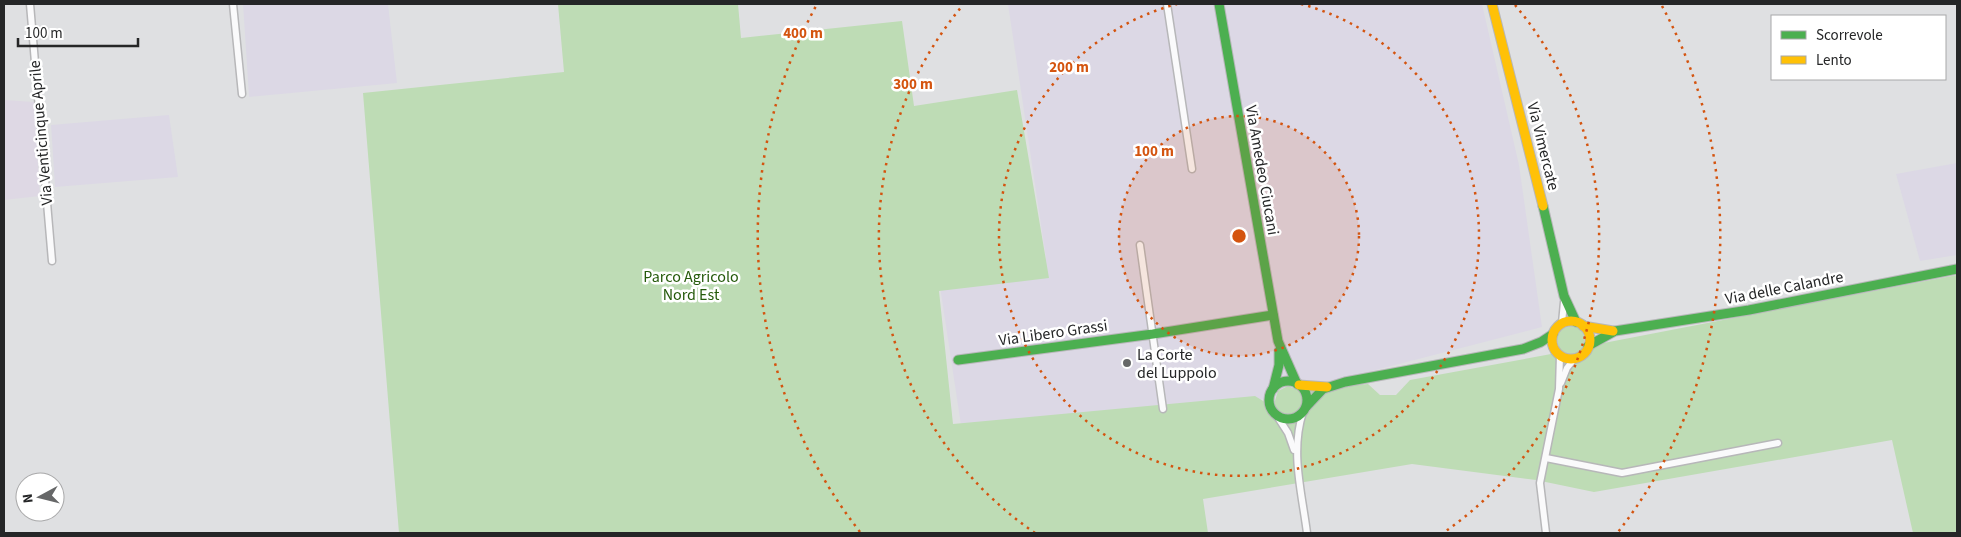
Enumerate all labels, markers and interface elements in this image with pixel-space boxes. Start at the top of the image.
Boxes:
scale bar [18,15,138,47]
legend [1771,15,1946,80]
text: 100 m [25,23,63,44]
text: 400 m [783,23,823,44]
text: Scorrevole [1816,25,1883,46]
text: Lento [1816,50,1852,71]
text: 200 m [1049,57,1089,78]
street label: Via Venticinque Aprile [24,60,58,206]
text: 300 m [893,74,933,95]
street label: Via Vimercate [1521,100,1565,193]
street label: Via Amedeo Ciucani [1240,103,1284,237]
text: 100 m [1134,141,1174,162]
centre of rings [1230,227,1248,245]
park label: Parco Agricolo Nord Est [643,266,739,306]
street label: Via delle Calandre [1723,266,1845,310]
street label: Via Libero Grassi [997,314,1109,352]
place label: La Corte del Luppolo [1137,344,1217,384]
marker: La Corte del Luppolo [1121,357,1133,369]
north arrow [15,472,65,522]
text: N [18,493,39,504]

